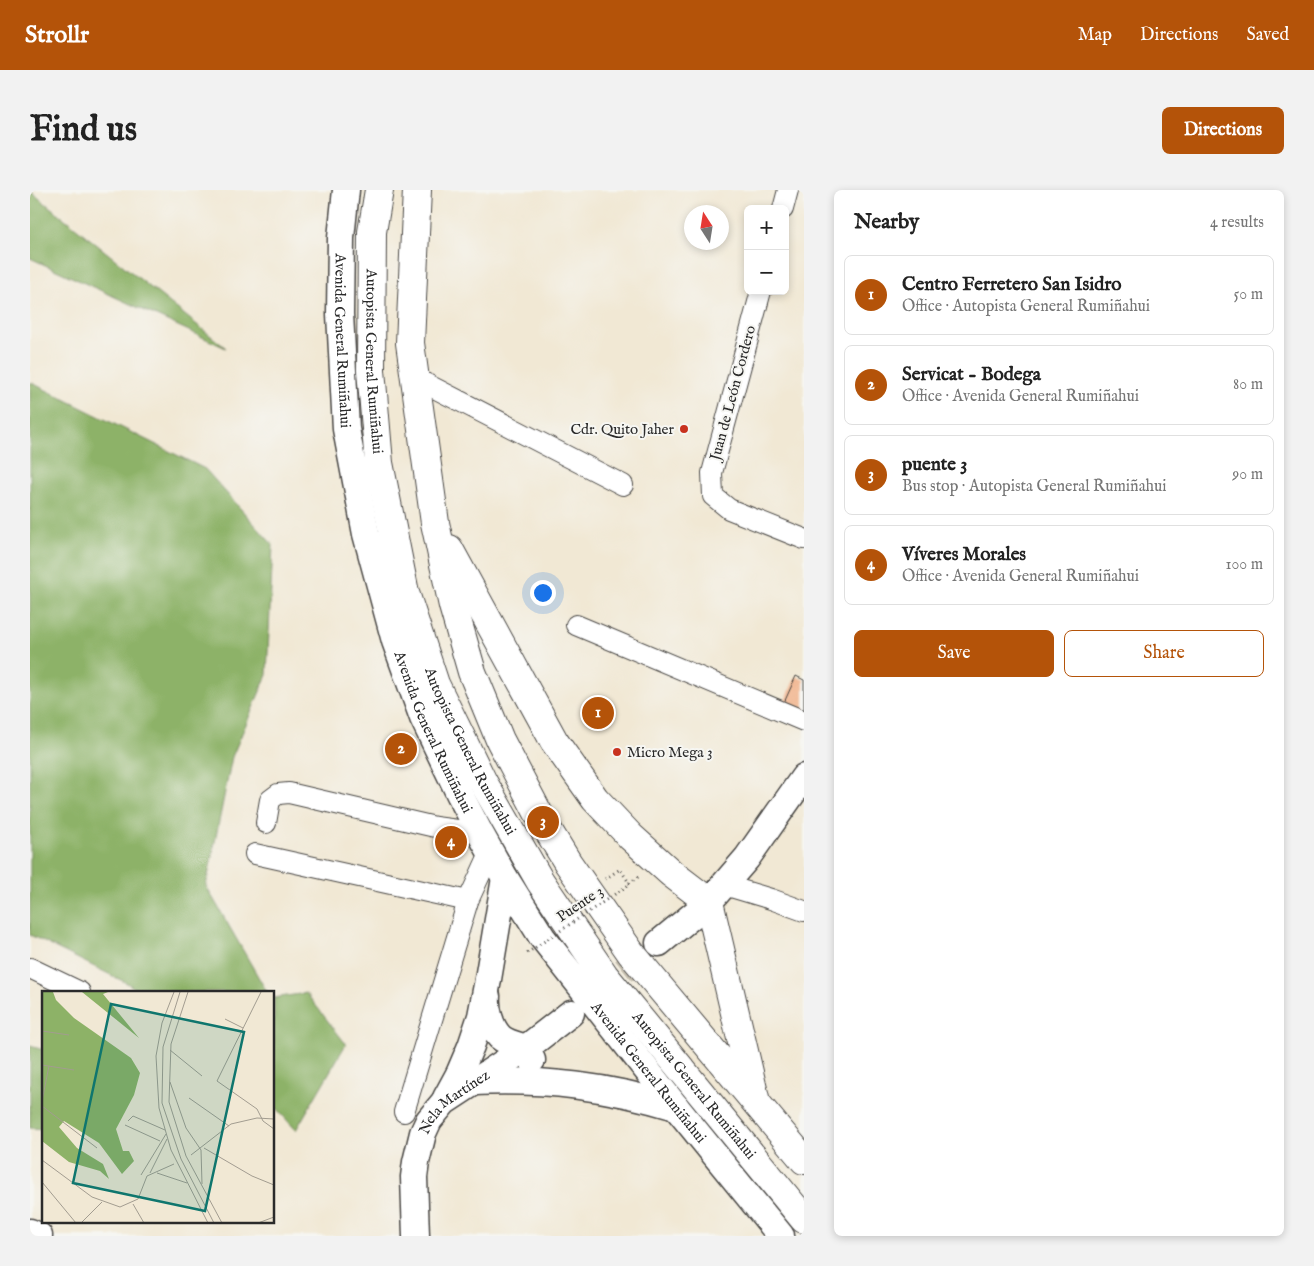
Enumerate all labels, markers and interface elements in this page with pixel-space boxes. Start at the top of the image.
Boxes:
text: Strollr [25,20,89,51]
text: Map [1078,24,1112,47]
text: Directions [1140,24,1218,47]
text: Saved [1246,24,1289,47]
button: Directions [1162,107,1284,154]
text: Find us [30,108,137,153]
north arrow [684,205,729,250]
map controls [744,205,789,295]
button: + [744,205,789,250]
text: Nearby [854,209,919,236]
text: 4 results [1210,213,1264,233]
button: − [744,250,789,295]
street label: Avenida General Rumiñahui [330,252,355,429]
street label: Autopista General Rumiñahui [361,268,388,455]
text: Centro Ferretero San Isidro [902,273,1122,297]
text: 1 [868,285,874,305]
text: 50 m [1234,285,1263,305]
text: Office · Autopista General Rumiñahui [902,297,1150,317]
street label: Juan de León Cordero [705,323,760,465]
text: Servicat - Bodega [902,363,1041,387]
text: 2 [867,375,875,395]
text: 80 m [1233,375,1263,395]
text: Office · Avenida General Rumiñahui [902,387,1139,407]
place label: Cdr. Quito Jaher [570,420,674,439]
marker: Cdr. Quito Jaher [678,423,690,435]
text: puente 3 [902,453,967,477]
text: 3 [868,465,874,485]
text: 90 m [1232,465,1263,485]
text: Bus stop · Autopista General Rumiñahui [902,477,1167,497]
text: Víveres Morales [902,543,1026,567]
text: 4 [867,555,875,575]
text: 100 m [1226,555,1263,575]
text: Office · Avenida General Rumiñahui [902,567,1139,587]
your location [530,580,556,606]
button: Save [854,630,1054,677]
button: Share [1064,630,1264,677]
street label: Avenida General Rumiñahui [390,647,477,816]
street label: Autopista General Rumiñahui [420,664,521,838]
pin: 1 [582,694,614,732]
pin: 2 [385,730,417,768]
place label: Micro Mega 3 [627,743,713,762]
marker: Micro Mega 3 [611,746,623,758]
pin: 3 [527,803,559,841]
pin: 4 [435,823,467,861]
street label: Puente 3 [553,882,607,926]
inset map [42,991,275,1224]
street label: Avenida General Rumiñahui [586,997,711,1147]
street label: Autopista General Rumiñahui [628,1007,761,1163]
street label: Nela Martínez [414,1065,493,1137]

